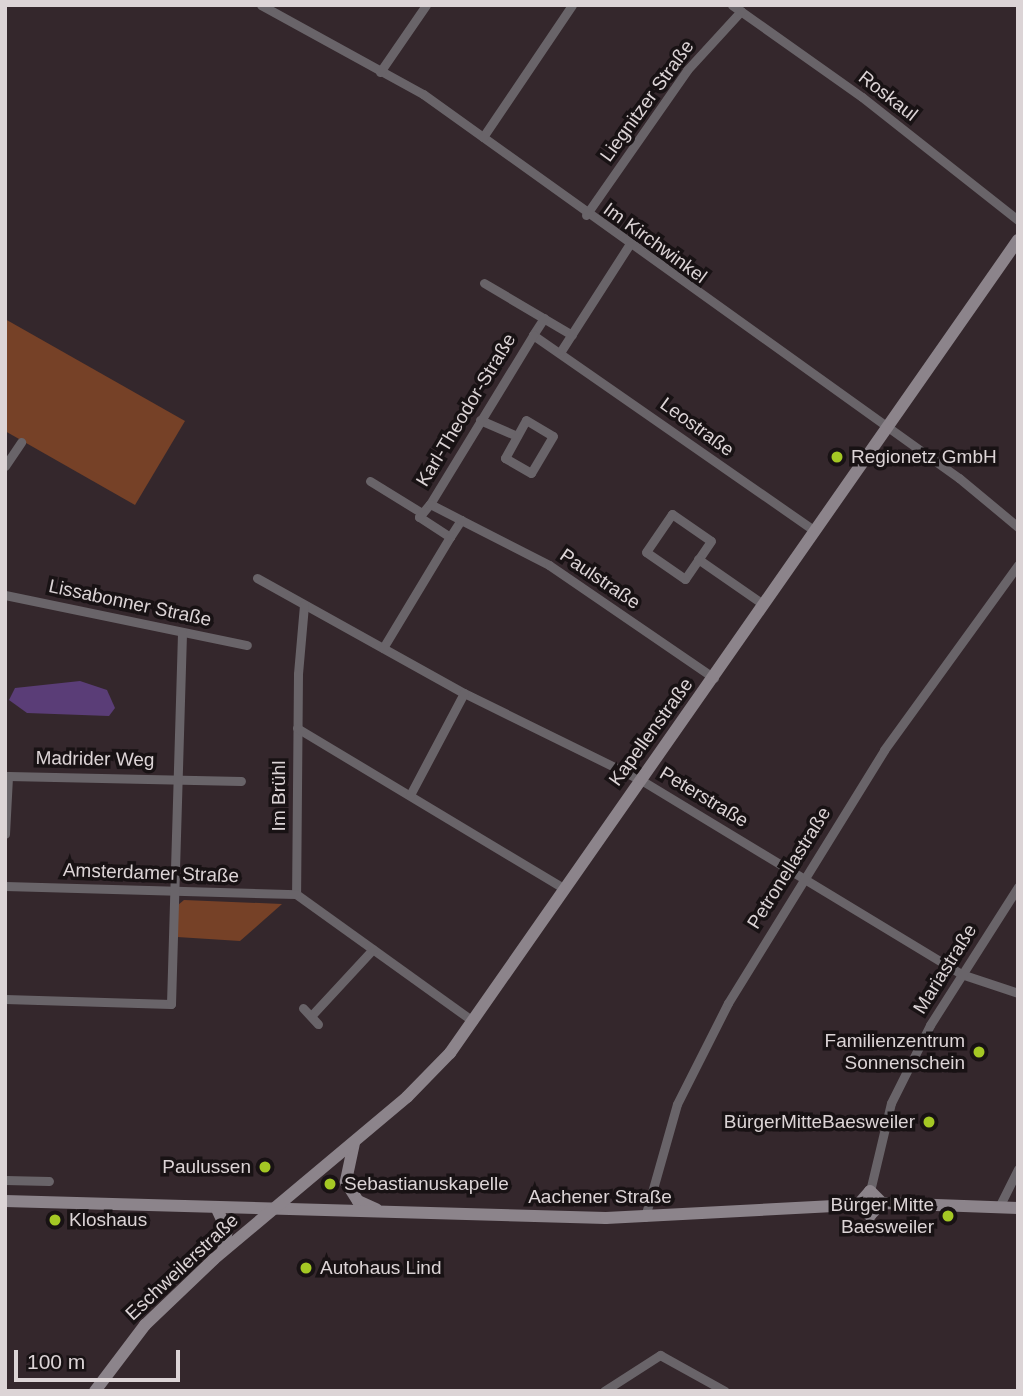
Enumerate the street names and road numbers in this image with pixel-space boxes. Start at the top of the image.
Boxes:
street label: Liegnitzer Straße [595,36,699,166]
street label: Roskaul [854,66,922,126]
street label: Im Kirchwinkel [599,198,711,288]
street label: Karl-Theodor-Straße [411,329,521,491]
street label: Leostraße [656,393,738,461]
street label: Paulstraße [556,544,644,614]
street label: Lissabonner Straße [47,575,213,631]
street label: Kapellenstraße [604,674,698,790]
street label: Madrider Weg [35,747,155,771]
street label: Im Brühl [268,761,290,831]
street label: Peterstraße [656,762,752,832]
street label: Petronellastraße [742,803,836,933]
street label: Amsterdamer Straße [62,859,240,887]
street label: Mariastraße [908,920,982,1018]
street label: Aachener Straße [528,1186,672,1208]
street label: Eschweilerstraße [121,1209,243,1325]

